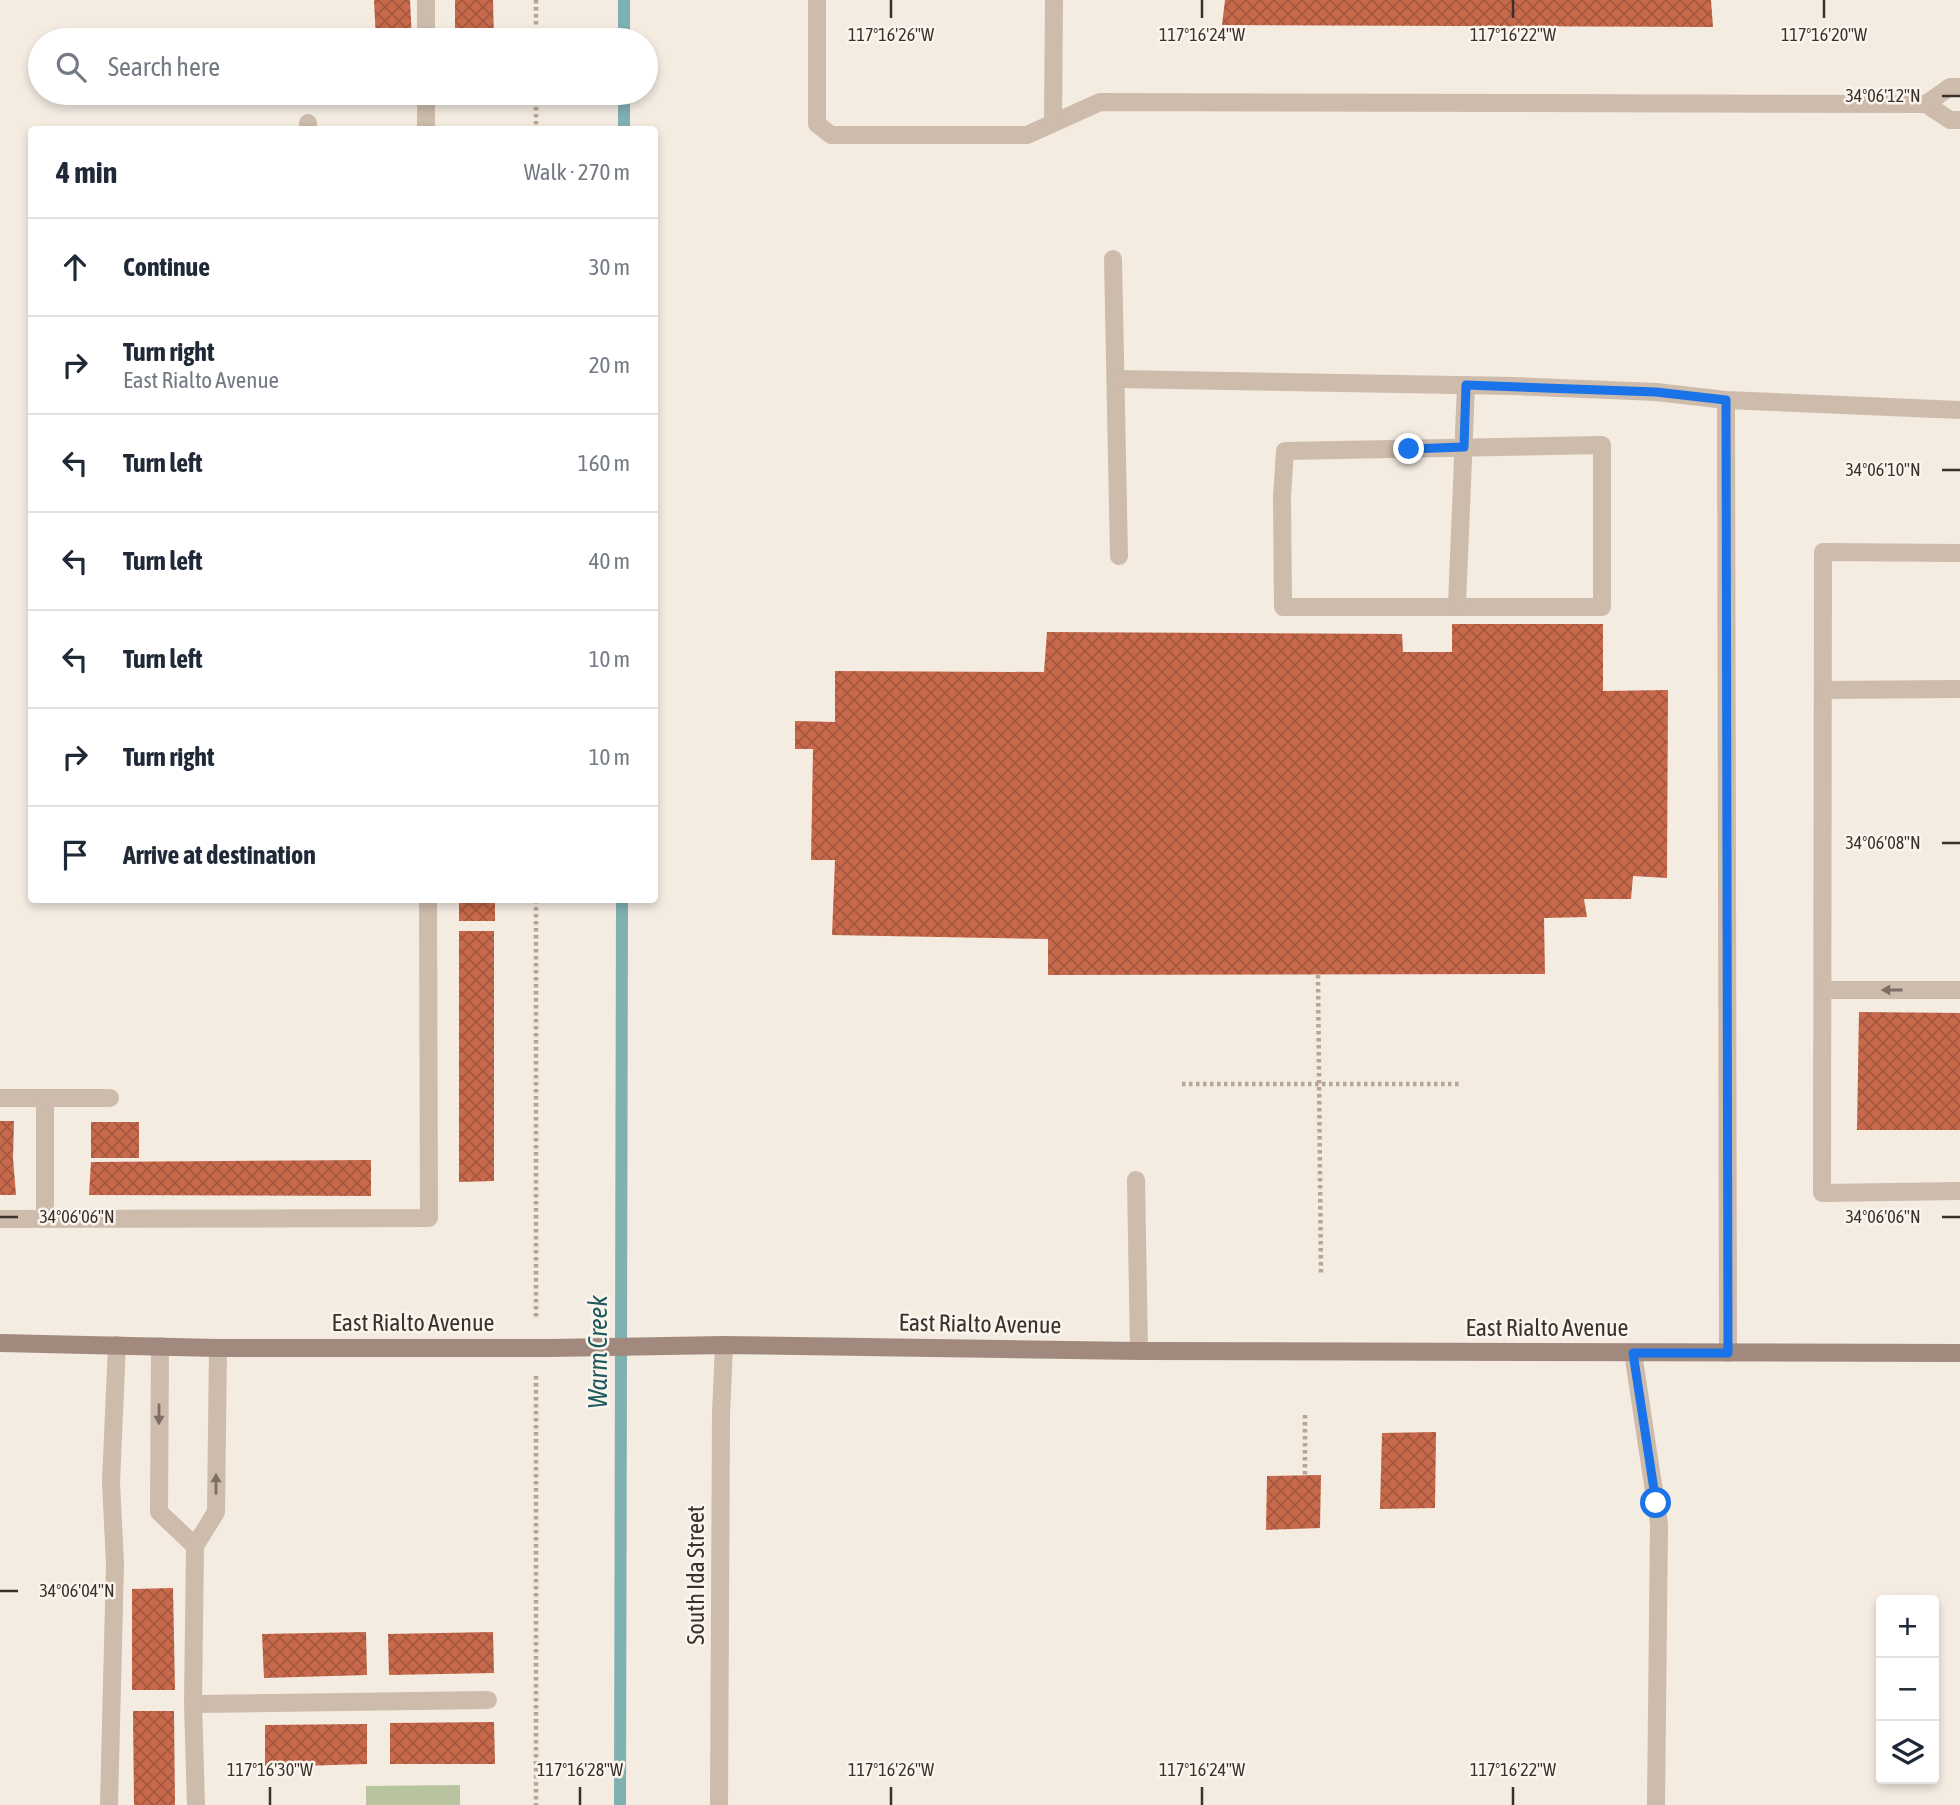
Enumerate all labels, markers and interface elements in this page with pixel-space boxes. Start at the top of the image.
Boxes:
text: 117°16'26"W [848,24,934,45]
text: 117°16'24"W [1159,24,1245,45]
text: 117°16'22"W [1470,24,1556,45]
text: 117°16'20"W [1781,24,1867,45]
search box [28,28,658,105]
icon: search [52,48,90,86]
text: Search here [108,52,220,82]
text: 34°06'12"N [1845,85,1921,106]
text: 4 min [56,155,117,189]
text: Walk · 270 m [524,159,630,185]
icon: ahead [56,248,94,286]
text: Continue [123,252,210,282]
text: 30 m [589,254,630,280]
text: Turn right [123,337,214,367]
icon: right [56,346,94,384]
text: 20 m [589,352,630,378]
text: East Rialto Avenue [123,367,279,393]
route end [1393,433,1424,464]
icon: left [56,444,94,482]
text: Turn left [123,448,203,478]
text: 160 m [578,450,630,476]
text: 34°06'10"N [1845,459,1921,480]
icon: left [56,542,94,580]
text: Turn left [123,546,203,576]
text: 40 m [589,548,630,574]
icon: left [56,640,94,678]
text: Turn left [123,644,203,674]
text: 10 m [589,646,630,672]
icon: right [56,738,94,776]
text: Turn right [123,742,214,772]
text: 10 m [589,744,630,770]
text: 34°06'08"N [1845,832,1921,853]
icon: arrive [56,836,94,874]
text: Arrive at destination [123,840,316,870]
one-way arrow [1881,984,1903,996]
text: 34°06'06"N [39,1206,115,1227]
text: 34°06'06"N [1845,1206,1921,1227]
water label: Warm Creek [583,1295,613,1409]
street label: East Rialto Avenue [332,1309,494,1336]
street label: East Rialto Avenue [898,1309,1062,1338]
street label: East Rialto Avenue [1466,1314,1628,1341]
one-way arrow [153,1403,165,1425]
one-way arrow [210,1473,222,1495]
route start [1640,1487,1671,1518]
street label: South Ida Street [682,1505,709,1645]
text: 34°06'04"N [39,1580,115,1601]
map controls [1876,1595,1939,1784]
button: + [1876,1595,1939,1658]
button: − [1876,1658,1939,1721]
button: layers [1876,1721,1939,1784]
text: 117°16'30"W [227,1759,313,1780]
text: 117°16'28"W [537,1759,623,1780]
text: 117°16'26"W [848,1759,934,1780]
text: 117°16'24"W [1159,1759,1245,1780]
text: 117°16'22"W [1470,1759,1556,1780]

